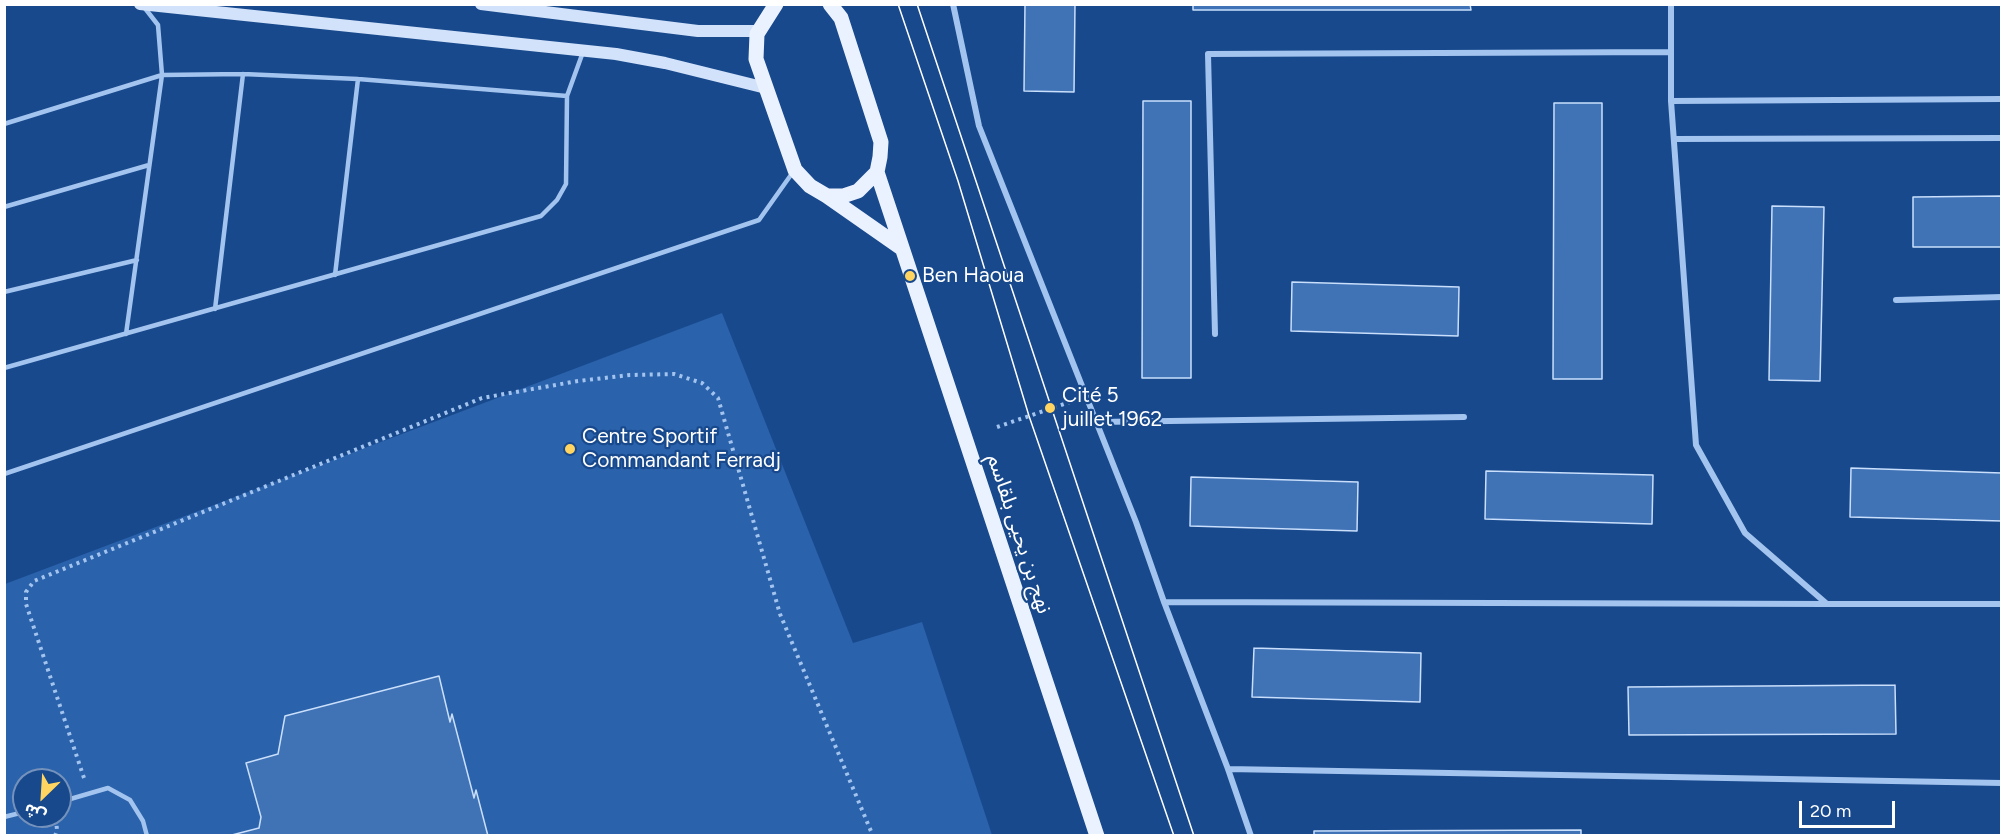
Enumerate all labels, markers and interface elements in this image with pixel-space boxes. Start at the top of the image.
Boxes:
place label: Ben Haoua [922,263,1024,289]
marker: Ben Haoua [903,269,917,283]
place label: Cité 5 juillet 1962 [1062,383,1162,433]
marker: Cité 5 juillet 1962 [1043,401,1057,415]
place label: Centre Sportif Commandant Ferradj [582,424,781,474]
marker: Centre Sportif Commandant Ferradj [563,442,577,456]
street label: نهج بن يحيى بلقاسم [981,451,1057,617]
north arrow [12,768,72,828]
scale bar [1802,789,1898,827]
text: ش [21,800,49,826]
text: 20 m [1810,800,1851,822]

